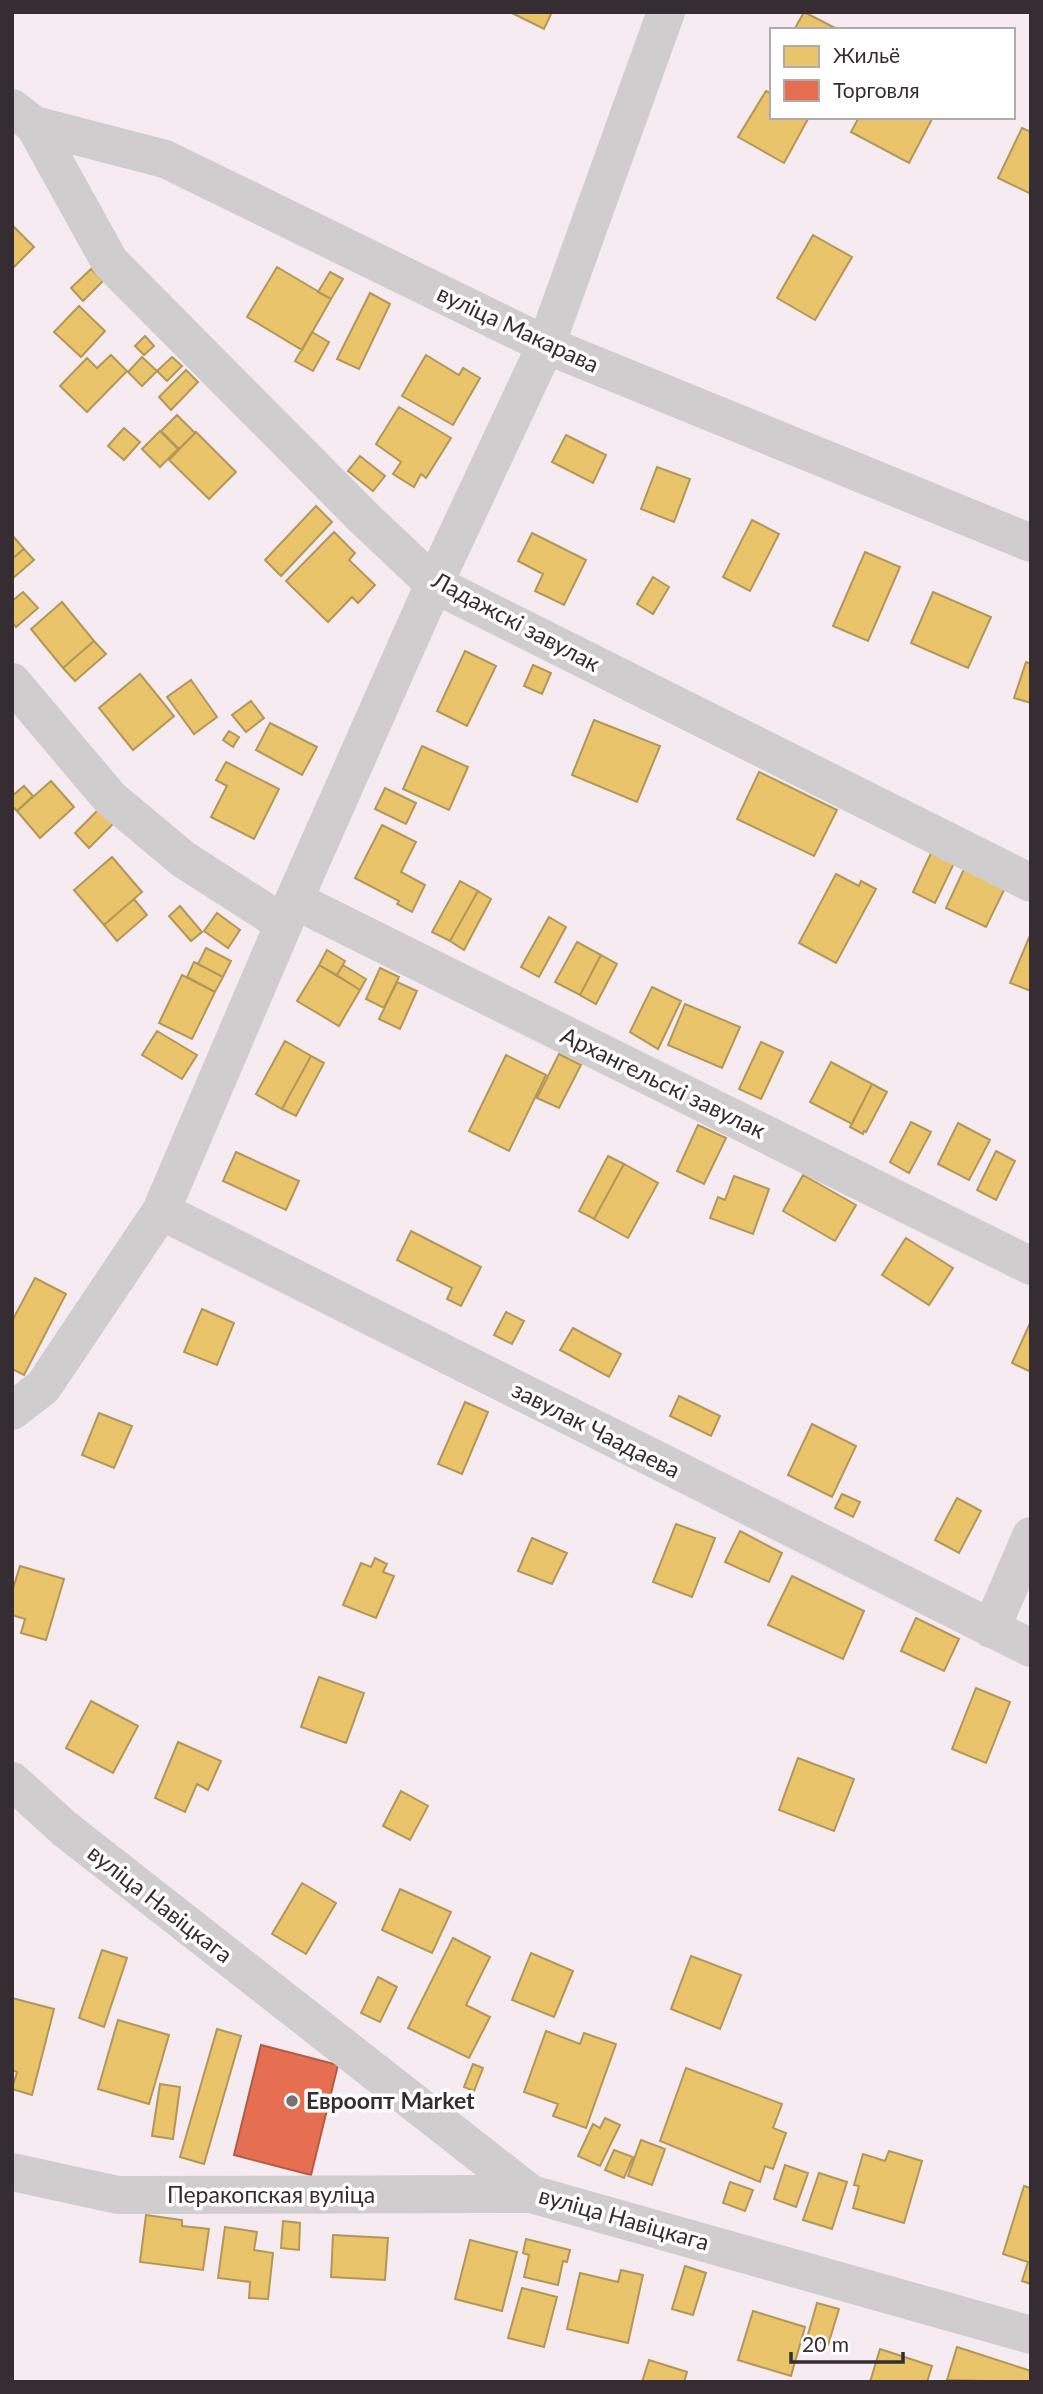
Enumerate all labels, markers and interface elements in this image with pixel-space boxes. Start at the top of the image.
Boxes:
legend [770,28,1015,119]
text: Жильё [833,42,900,67]
text: Торговля [833,77,920,102]
street label: вуліца Макарава [433,278,604,378]
street label: Ладажскі завулак [427,565,605,677]
street label: Архангельскі завулак [557,1020,770,1144]
street label: завулак Чаадаева [508,1375,685,1484]
street label: вуліца Навіцкага [83,1838,238,1968]
place label: Евроопт Market [306,2086,475,2114]
marker: Евроопт Market [284,2093,300,2109]
street label: Перакопская вуліца [167,2180,375,2208]
street label: вуліца Навіцкага [536,2180,713,2256]
scale bar [791,2320,903,2364]
text: 20 m [802,2331,849,2356]

